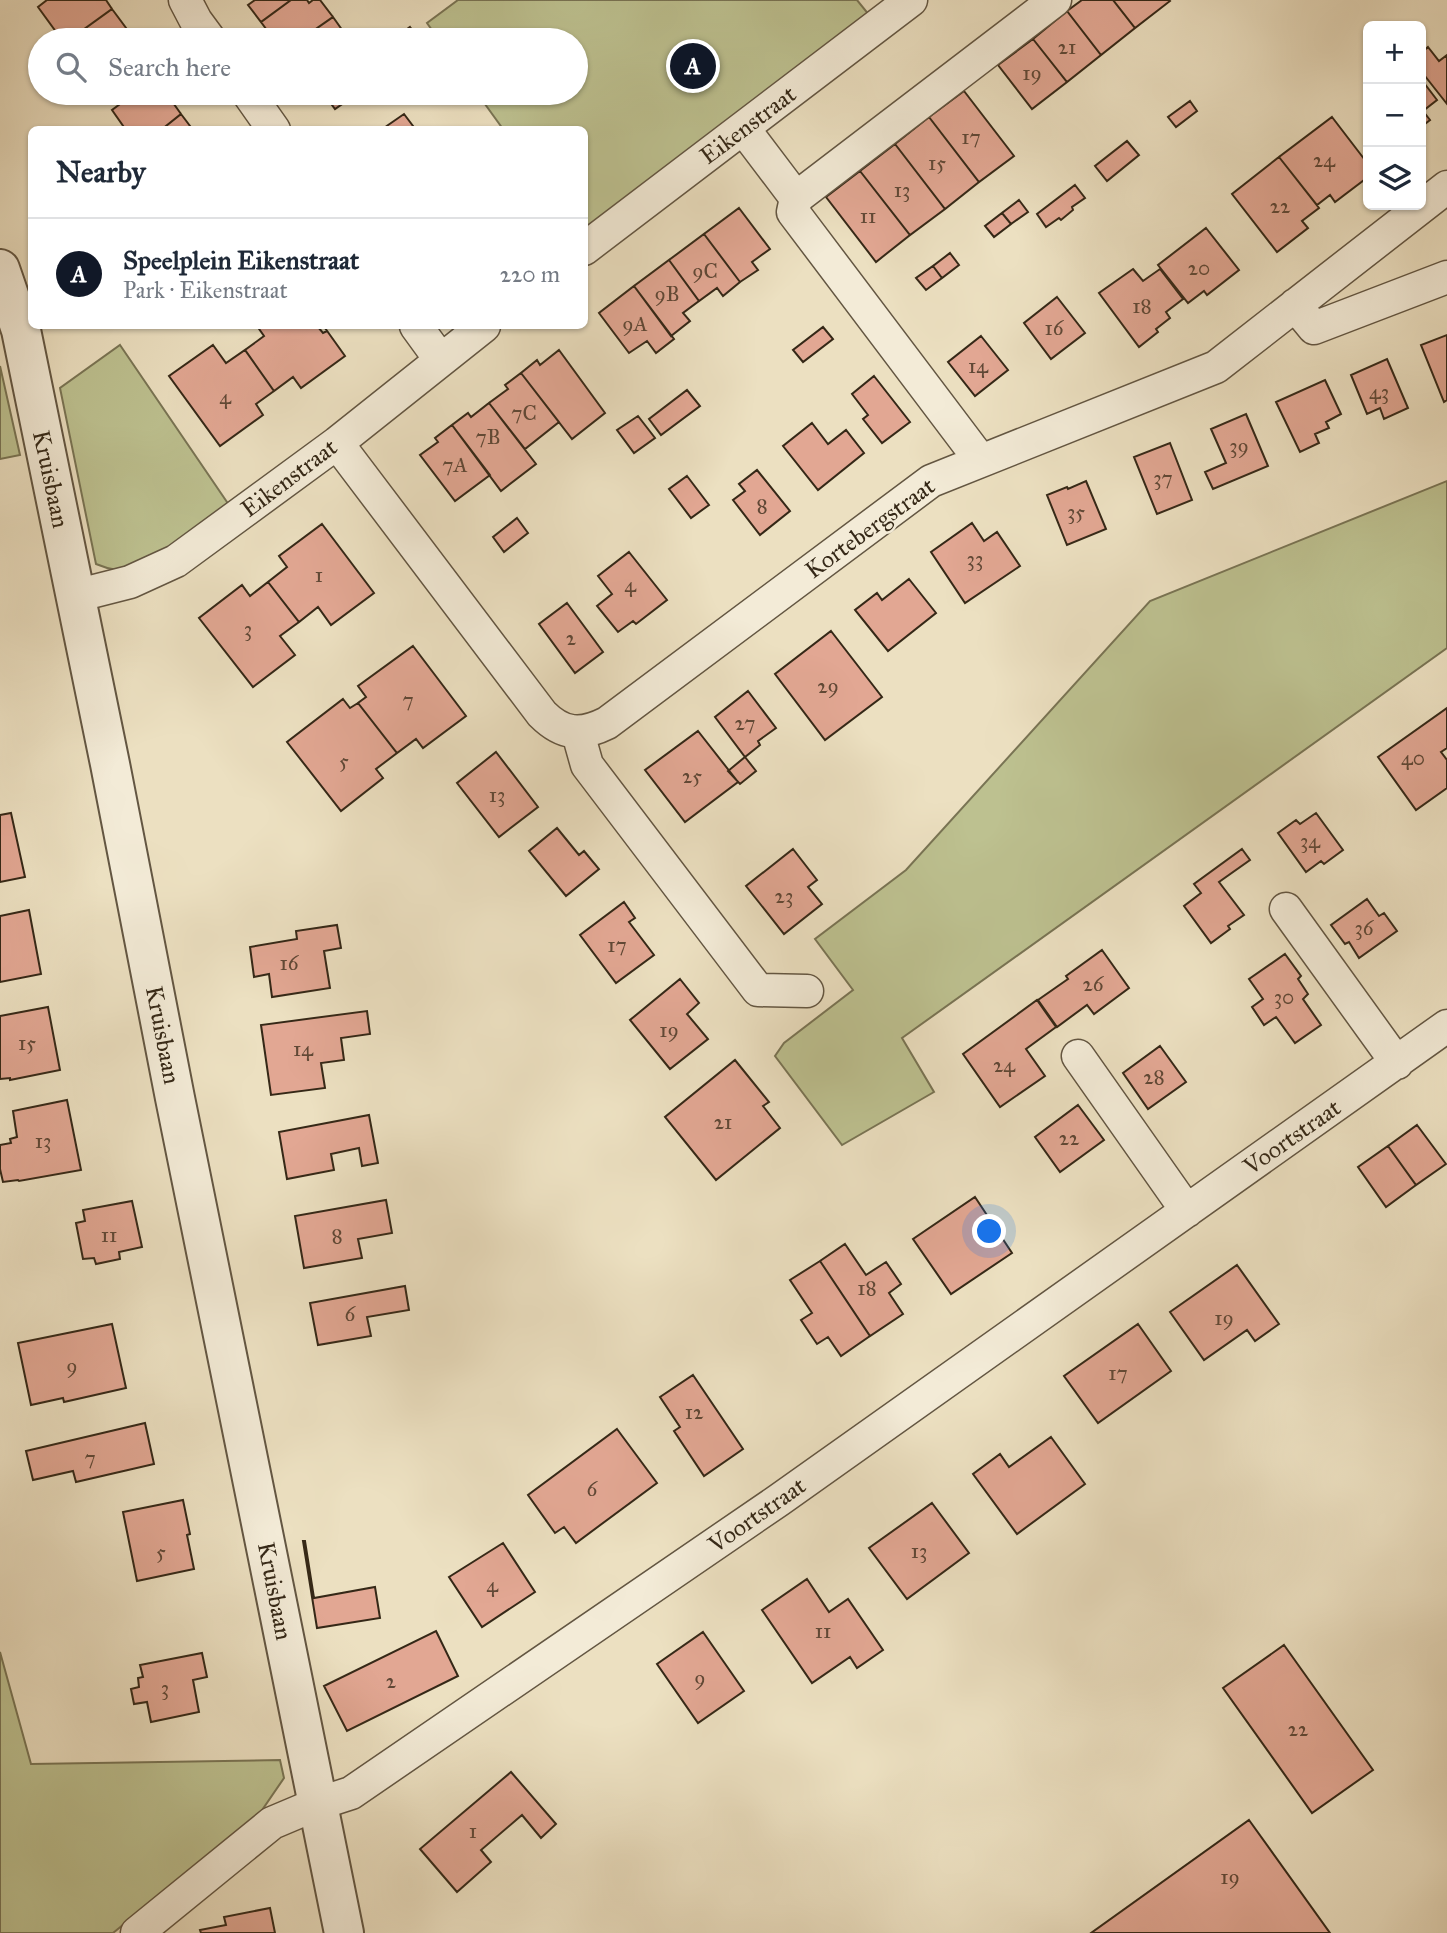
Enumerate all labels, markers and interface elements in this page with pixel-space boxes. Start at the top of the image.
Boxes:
map controls [1363,21,1426,210]
button: + [1363,21,1426,84]
search box [28,28,588,105]
house number: 21 [1058,34,1076,60]
pin: A [670,40,716,92]
icon: search [52,48,90,86]
text: Search here [108,51,231,83]
house number: 19 [1022,60,1042,86]
street label: Eikenstraat [694,79,802,171]
button: − [1363,84,1426,147]
house number: 17 [961,124,981,150]
house number: 24 [1313,147,1336,173]
button: layers [1363,147,1426,210]
house number: 15 [928,150,946,176]
text: Nearby [56,154,146,190]
house number: 13 [894,177,910,203]
house number: 22 [1270,193,1291,219]
house number: 11 [860,203,876,229]
text: Speelplein Eikenstraat [123,244,359,276]
house number: 20 [1188,255,1210,281]
house number: 9C [692,258,718,284]
text: A [71,260,87,288]
text: 220 m [500,260,560,288]
text: Park · Eikenstraat [123,276,288,304]
house number: 9B [654,281,680,307]
house number: 18 [1132,293,1152,319]
house number: 9A [622,311,648,337]
house number: 16 [1044,315,1065,341]
house number: 14 [968,353,989,379]
house number: 43 [1369,379,1389,405]
house number: 4 [219,384,232,410]
house number: 7C [511,400,537,426]
house number: 7B [475,424,501,450]
street label: Kruisbaan [26,427,76,531]
street label: Eikenstraat [235,432,343,524]
house number: 39 [1229,433,1249,459]
house number: 7A [442,452,468,478]
house number: 37 [1153,465,1173,491]
street label: Kortebergstraat [799,471,941,585]
house number: 8 [756,493,768,519]
house number: 35 [1067,499,1085,525]
house number: 33 [967,546,983,572]
house number: 1 [315,562,323,588]
house number: 4 [624,572,637,598]
house number: 3 [244,616,252,642]
house number: 2 [566,625,577,651]
house number: 29 [817,673,839,699]
house number: 7 [402,687,414,713]
house number: 27 [735,710,756,736]
house number: 40 [1401,745,1425,771]
house number: 5 [339,748,349,774]
house number: 25 [682,763,702,789]
house number: 13 [489,782,505,808]
house number: 34 [1300,828,1321,854]
house number: 23 [775,883,793,909]
house number: 36 [1354,915,1375,941]
house number: 17 [607,932,627,958]
house number: 16 [279,950,300,976]
house number: 26 [1082,971,1105,997]
street label: Kruisbaan [139,983,187,1087]
house number: 30 [1274,984,1294,1010]
house number: 19 [659,1017,679,1043]
house number: 15 [18,1030,36,1056]
house number: 14 [293,1036,314,1062]
house number: 24 [993,1052,1016,1078]
house number: 28 [1143,1064,1165,1090]
street label: Voortstraat [1237,1092,1347,1182]
house number: 21 [714,1109,732,1135]
house number: 22 [1059,1125,1080,1151]
house number: 13 [35,1128,51,1154]
your location [972,1214,1006,1248]
house number: 11 [101,1222,117,1248]
house number: 8 [331,1223,343,1249]
house number: 18 [857,1275,877,1301]
house number: 6 [345,1301,357,1327]
house number: 19 [1214,1305,1234,1331]
house number: 9 [66,1353,78,1379]
house number: 17 [1108,1360,1128,1386]
house number: 12 [685,1399,704,1425]
house number: 7 [84,1445,96,1471]
street label: Voortstraat [702,1470,812,1560]
house number: 6 [587,1476,599,1502]
house number: 13 [911,1538,927,1564]
house number: 5 [156,1539,166,1565]
street label: Kruisbaan [251,1539,299,1643]
house number: 4 [486,1572,499,1598]
house number: 11 [815,1618,831,1644]
house number: 9 [694,1665,706,1691]
house number: 2 [386,1668,397,1694]
house number: 3 [161,1675,169,1701]
house number: 22 [1288,1716,1309,1742]
house number: 1 [469,1818,477,1844]
house number: 19 [1220,1864,1240,1890]

